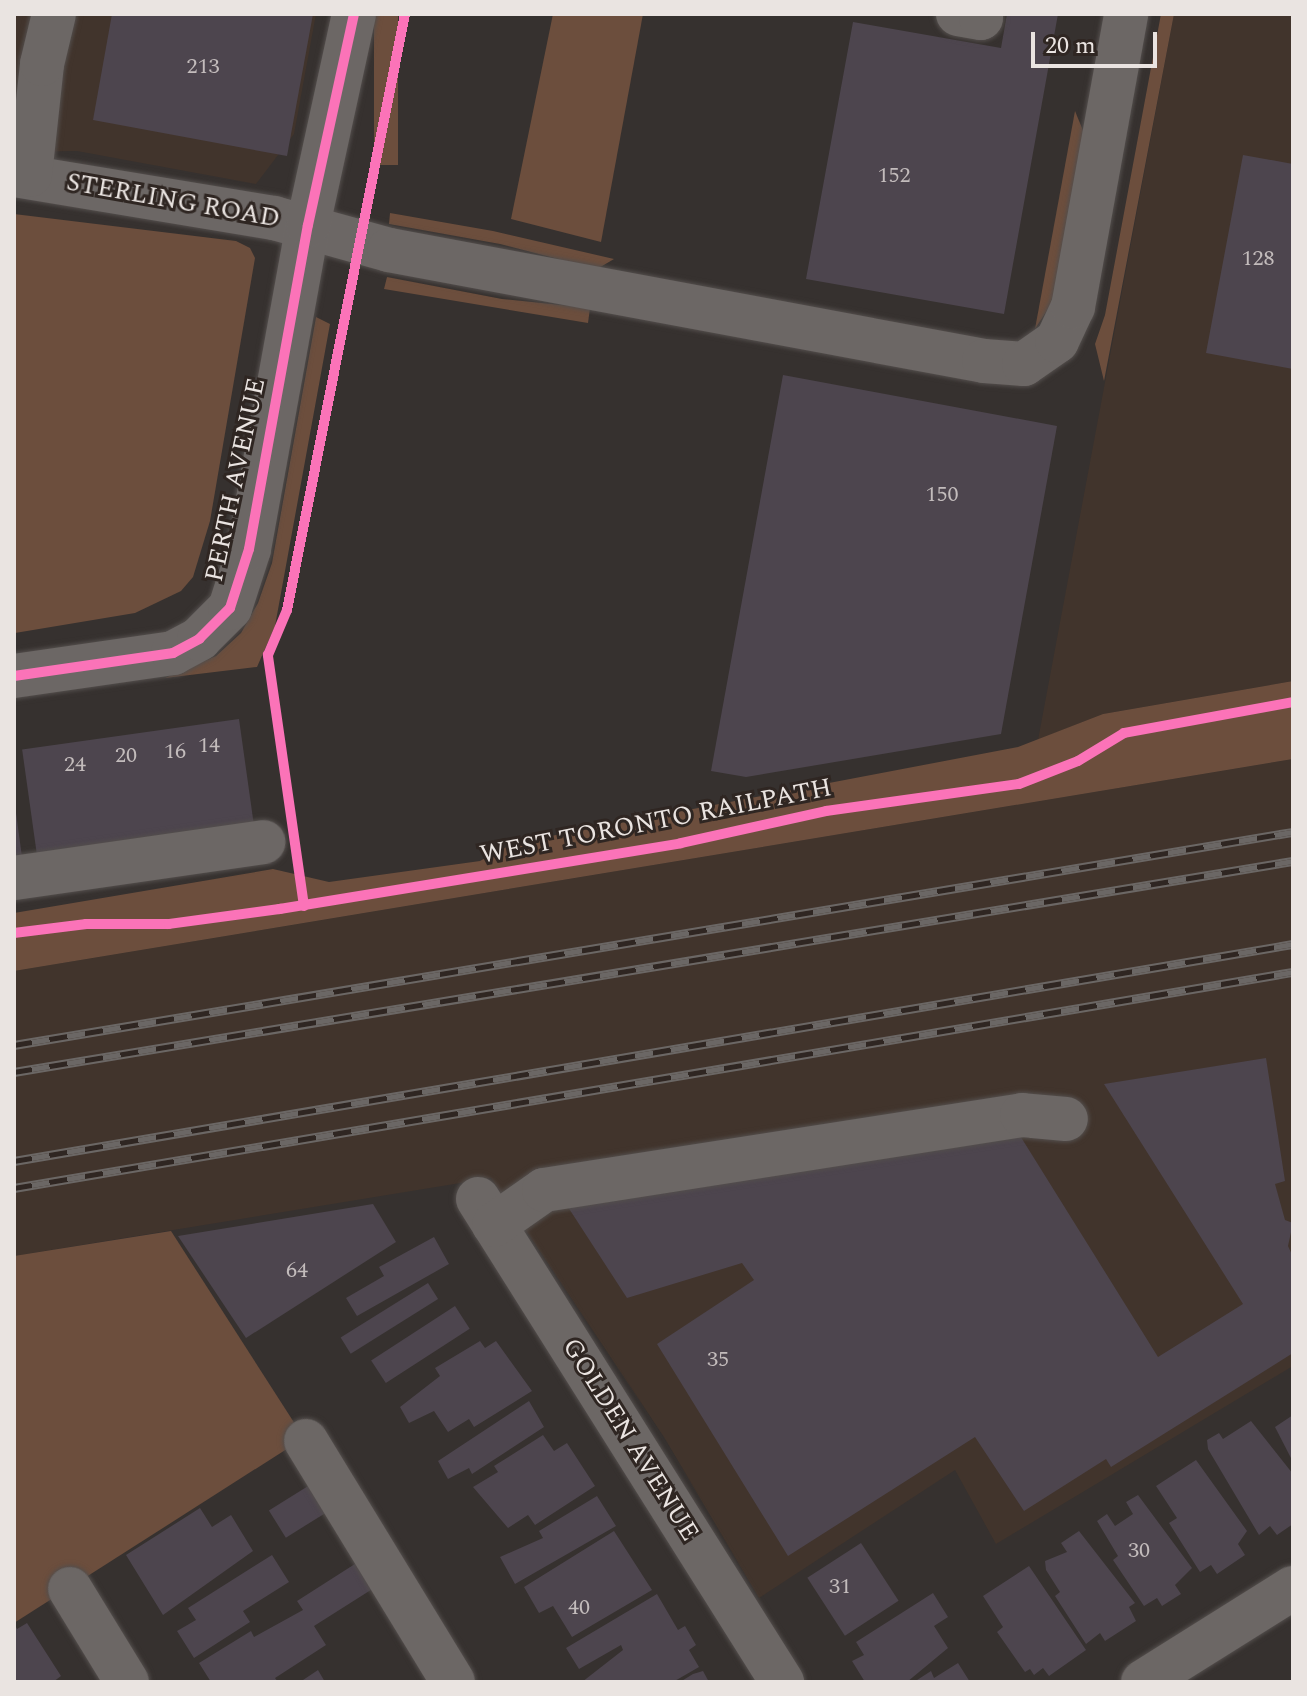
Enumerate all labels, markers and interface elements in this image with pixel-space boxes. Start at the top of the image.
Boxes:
scale bar [1035,16,1161,66]
text: 20 m [1045,28,1096,64]
house number: 213 [187,54,219,80]
house number: 152 [878,163,910,189]
street label: STERLING ROAD [64,167,282,235]
house number: 128 [1242,246,1274,272]
street label: PERTH AVENUE [199,375,273,585]
house number: 150 [926,482,958,508]
house number: 14 [198,733,220,759]
house number: 16 [164,739,186,765]
house number: 20 [115,743,137,769]
house number: 24 [64,752,86,778]
street label: WEST TORONTO RAILPATH [478,773,834,871]
house number: 64 [286,1258,308,1284]
street label: GOLDEN AVENUE [555,1333,705,1547]
house number: 35 [707,1347,729,1373]
house number: 30 [1128,1538,1150,1564]
house number: 31 [829,1574,851,1600]
house number: 40 [568,1595,590,1621]

